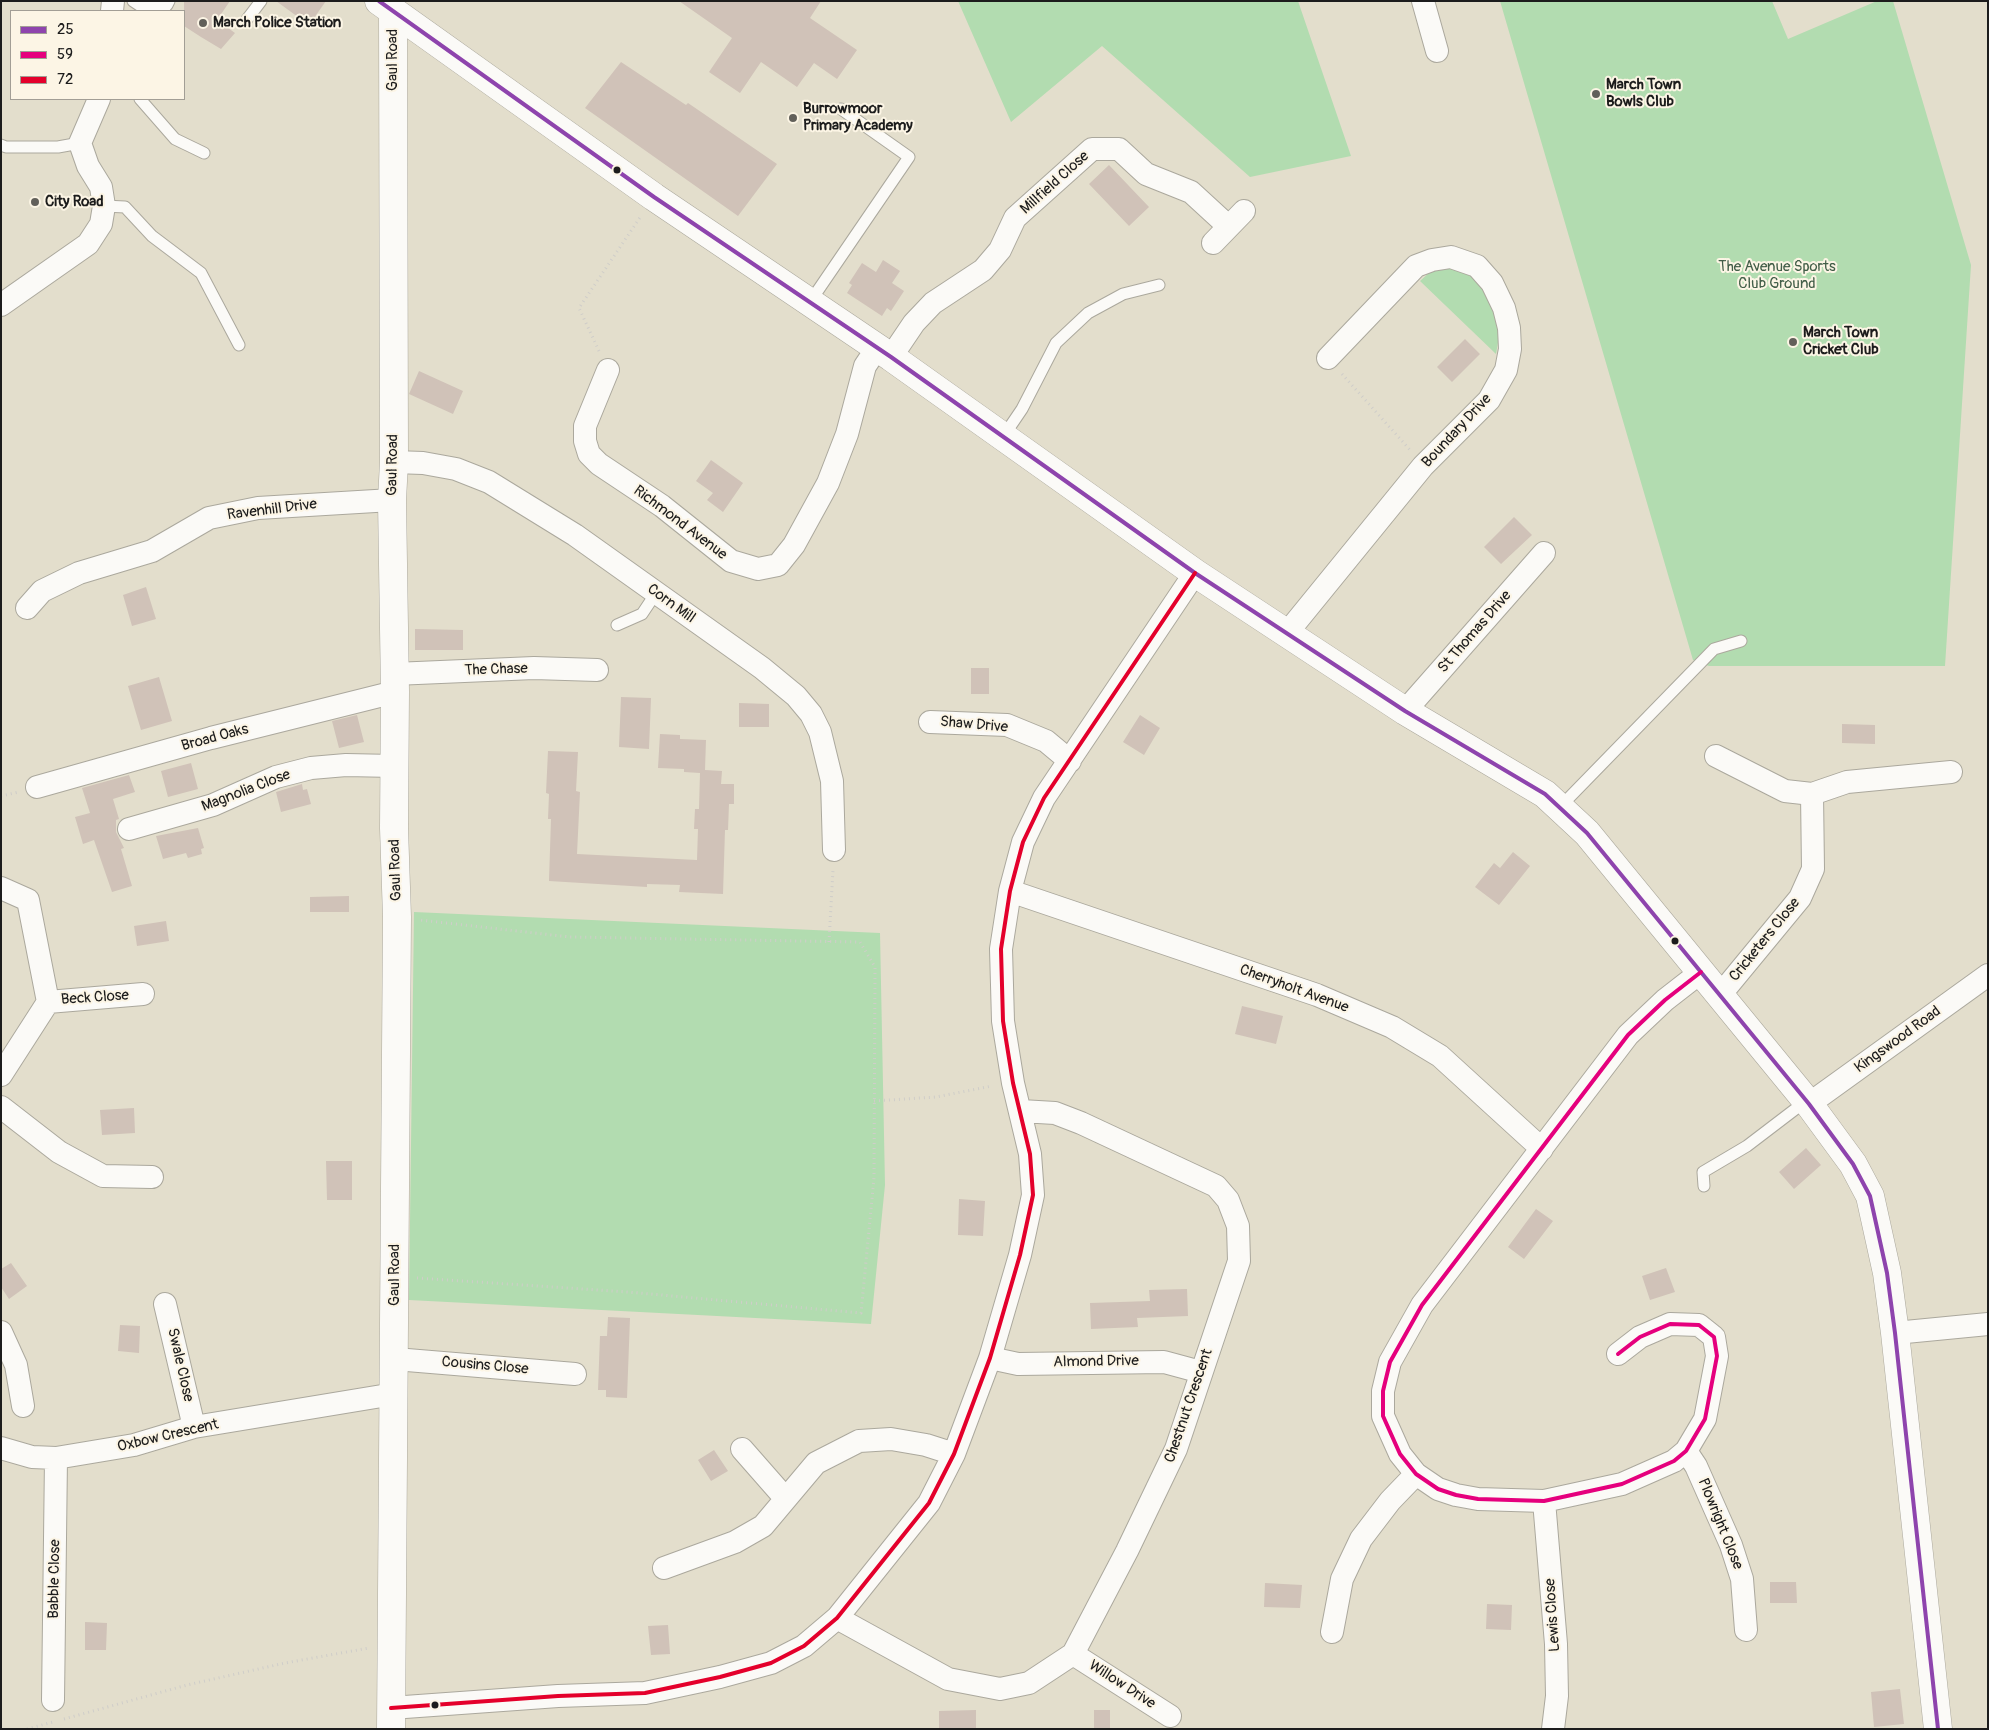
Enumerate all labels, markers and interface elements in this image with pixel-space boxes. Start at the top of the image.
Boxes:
legend [10,10,185,100]
place label: March Police Station [213,14,341,32]
marker: March Police Station [197,17,209,29]
text: 25 [57,20,74,39]
street label: Gaul Road [384,29,402,91]
text: 59 [57,45,73,64]
text: 72 [57,70,73,89]
place label: March Town Bowls Club [1606,76,1681,111]
marker: March Town Bowls Club [1590,88,1602,100]
place label: Burrowmoor Primary Academy [803,100,913,135]
marker: Burrowmoor Primary Academy [787,112,799,124]
street label: Millfield Close [1017,148,1093,218]
unlabelled marker [612,165,622,175]
place label: City Road [45,193,104,211]
marker: City Road [29,196,41,208]
park label: The Avenue Sports Club Ground [1718,258,1836,293]
place label: March Town Cricket Club [1803,324,1879,359]
marker: March Town Cricket Club [1787,336,1799,348]
street label: Boundary Drive [1418,391,1496,471]
street label: Gaul Road [383,434,403,496]
street label: Richmond Avenue [630,482,730,564]
street label: Ravenhill Drive [226,496,318,524]
street label: Corn Mill [643,581,699,627]
street label: St Thomas Drive [1434,587,1516,677]
street label: The Chase [464,660,528,680]
street label: Shaw Drive [939,713,1009,737]
street label: Broad Oaks [180,720,250,756]
street label: Magnolia Close [199,766,293,816]
street label: Gaul Road [386,839,406,901]
street label: Cricketers Close [1726,895,1804,985]
unlabelled marker [1670,936,1680,946]
street label: Cherryholt Avenue [1237,961,1351,1017]
street label: Beck Close [60,987,130,1009]
street label: Kingswood Road [1851,1003,1945,1077]
street label: Gaul Road [386,1244,404,1306]
street label: Swale Close [163,1326,197,1404]
street label: Chestnut Crescent [1161,1347,1217,1465]
street label: Almond Drive [1053,1352,1139,1372]
street label: Cousins Close [441,1353,529,1379]
street label: Oxbow Crescent [116,1416,220,1456]
street label: Plowright Close [1694,1476,1746,1572]
street label: Babble Close [45,1539,65,1619]
street label: Lewis Close [1541,1578,1565,1652]
street label: Willow Drive [1085,1657,1159,1713]
unlabelled marker [430,1700,440,1710]

